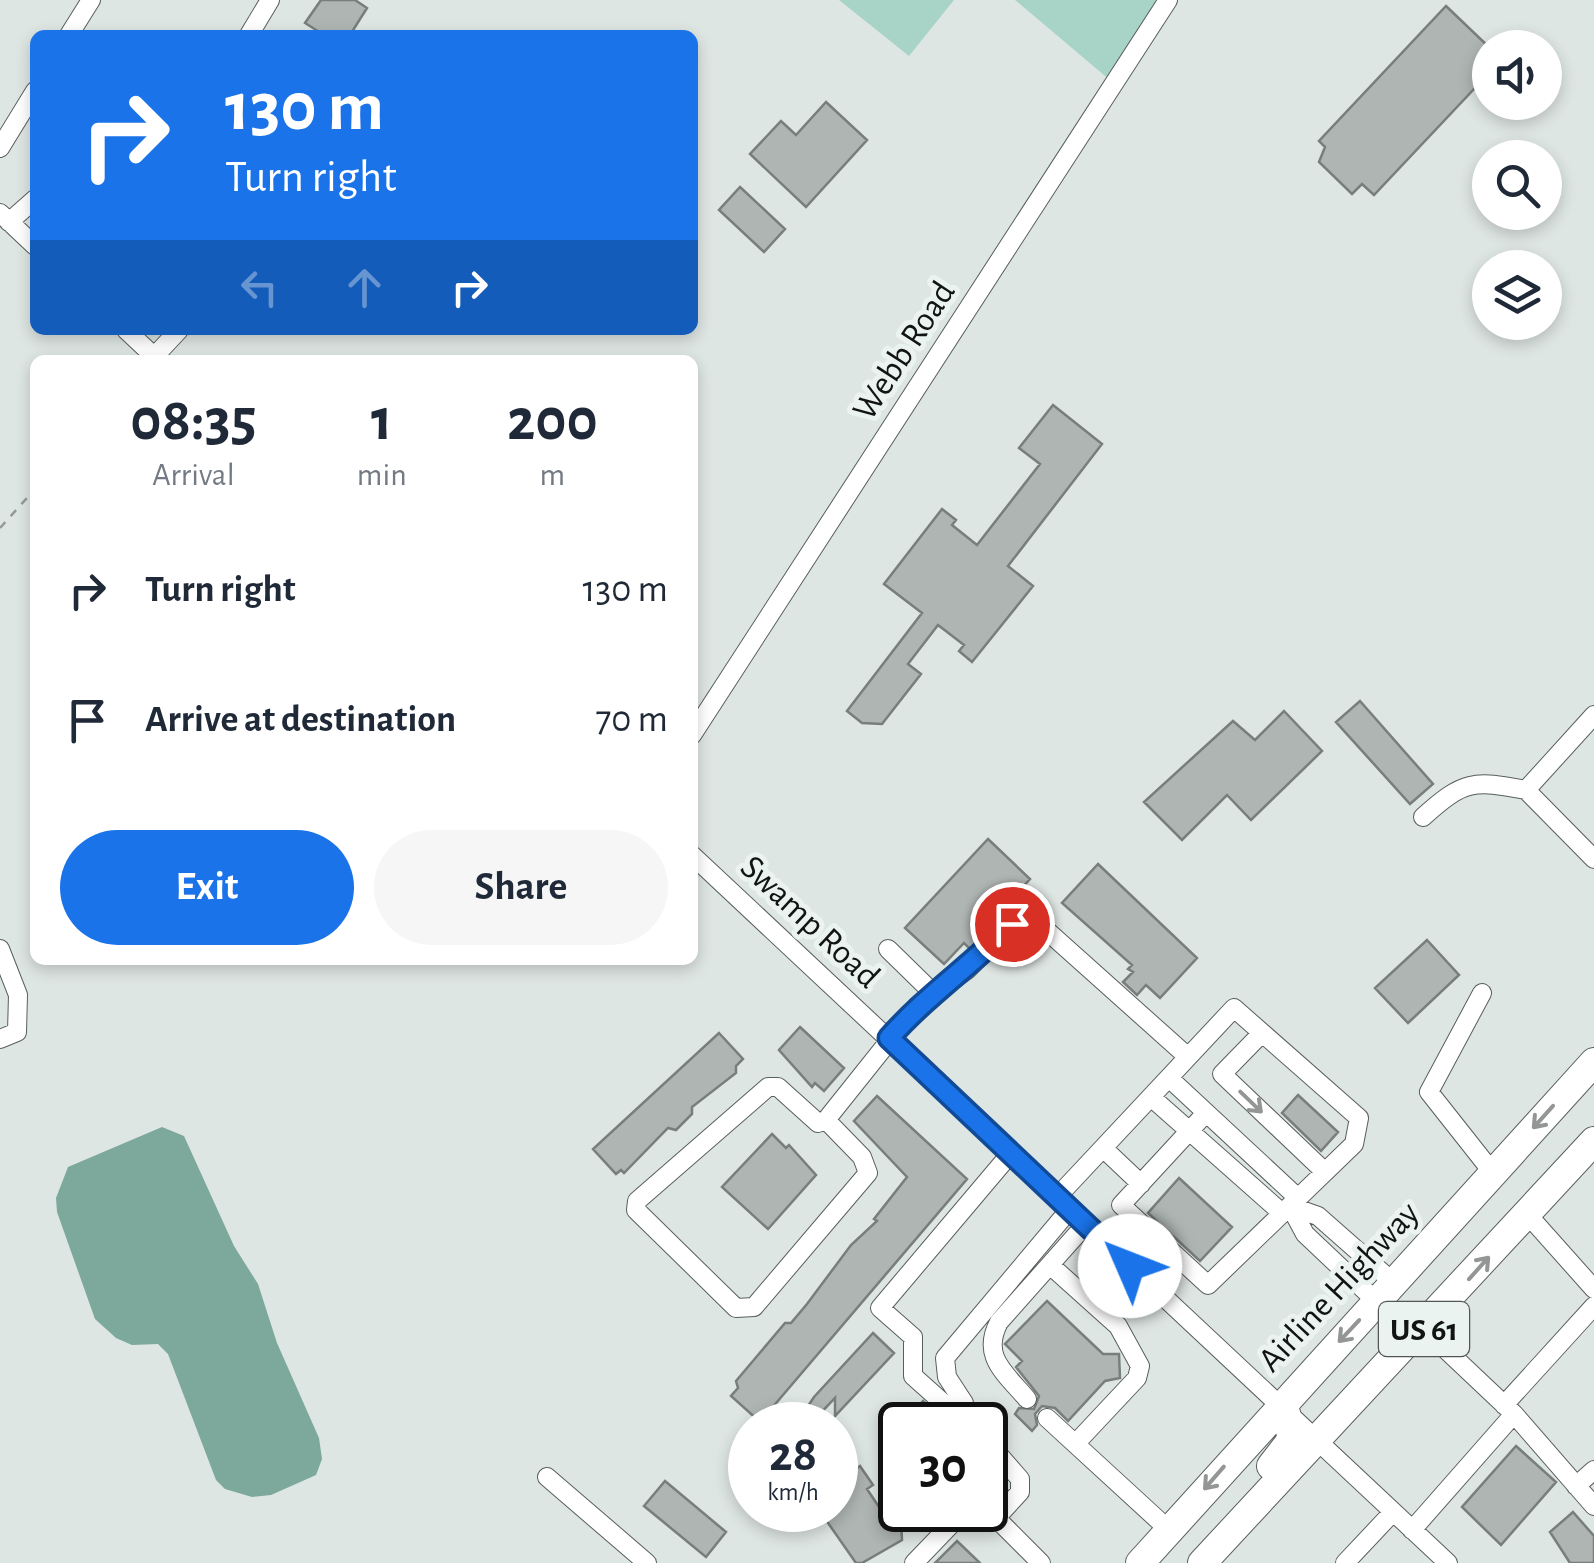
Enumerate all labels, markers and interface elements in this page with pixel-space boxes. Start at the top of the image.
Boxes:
map controls [1472,30,1562,340]
button: sound [1472,30,1562,120]
icon: right [60,70,190,200]
text: 130 m [225,73,384,143]
button: search [1472,140,1562,230]
text: Turn right [225,155,397,200]
button: layers [1472,250,1562,340]
icon: left [232,260,287,315]
icon: ahead [337,260,392,315]
icon: right [442,260,497,315]
street label: Webb Road [847,275,962,426]
text: 08:35 [130,391,257,451]
text: 1 [371,391,393,451]
text: 200 [507,391,598,451]
text: Arrival [152,459,235,491]
text: min [357,459,407,491]
text: m [540,459,565,491]
icon: right [60,563,115,618]
text: Turn right [145,571,295,609]
text: 130 m [583,571,668,609]
icon: arrive [60,693,115,748]
text: Arrive at destination [145,701,456,739]
text: 70 m [595,701,668,739]
button: Exit [60,830,354,945]
button: Share [374,830,668,945]
street label: Swamp Road [734,849,886,995]
pin [970,882,1055,967]
icon: arrive [985,897,1040,952]
one-way arrow [1239,1090,1263,1114]
one-way arrow [1532,1104,1555,1129]
street label: Airline Highway [1252,1195,1426,1379]
position arrow [1078,1214,1182,1318]
one-way arrow [1468,1256,1491,1281]
road number: US 61 [1379,1302,1469,1356]
one-way arrow [1337,1319,1361,1343]
speed limit sign: 30 [878,1402,1008,1532]
text: 28 [769,1430,817,1480]
one-way arrow [1203,1465,1226,1490]
text: km/h [767,1480,819,1505]

